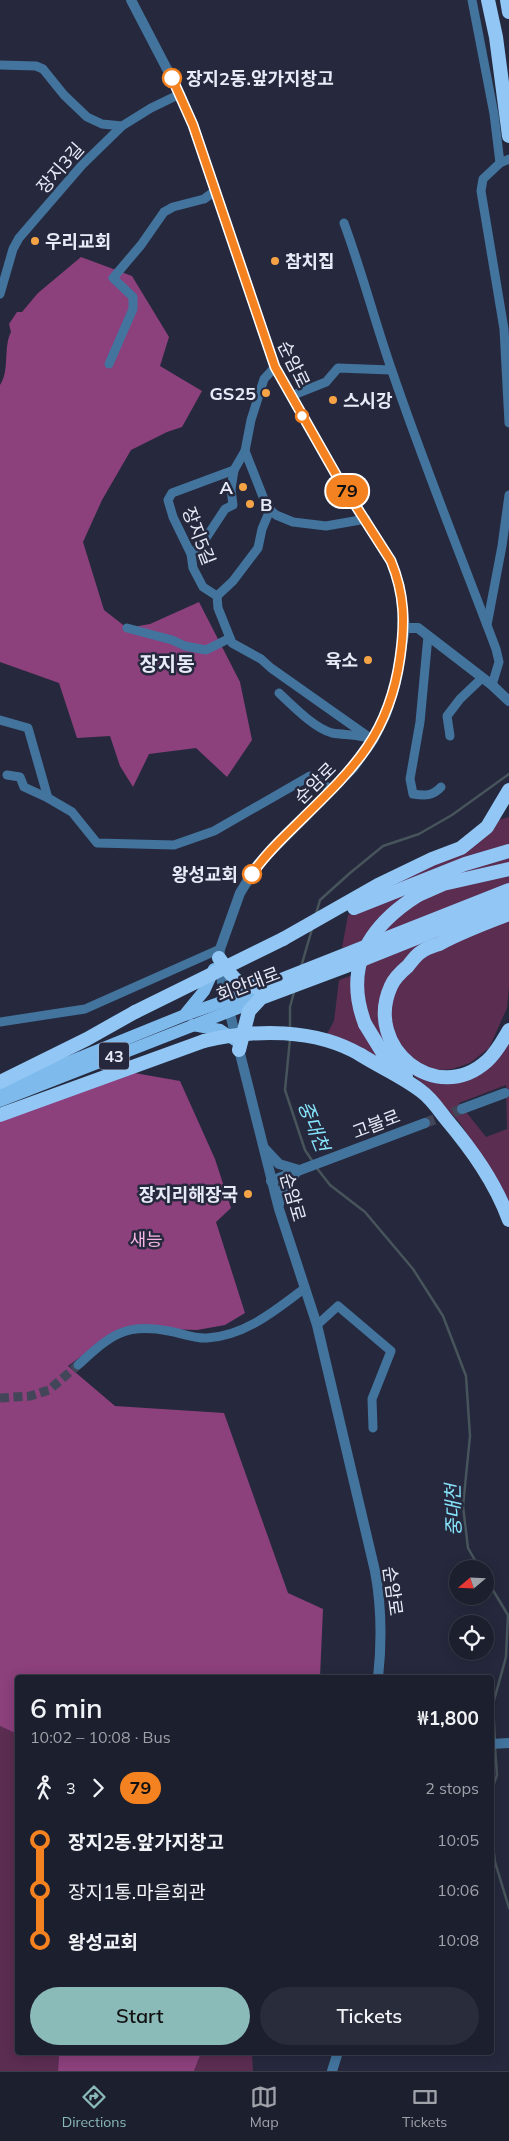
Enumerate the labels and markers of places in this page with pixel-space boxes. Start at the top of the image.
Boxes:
place label: 장지2동.앞가지창고 [186,67,334,90]
marker: 장지2동.앞가지창고 [162,68,182,88]
place label: 우리교회 [45,230,111,253]
marker: 우리교회 [29,235,41,247]
place label: 참치집 [285,250,335,273]
marker: 참치집 [269,255,281,267]
place label: GS25 [209,382,256,405]
marker: GS25 [260,387,272,399]
place label: 스시강 [343,389,393,412]
marker: 스시강 [327,394,339,406]
unlabelled marker [295,409,309,423]
place label: A [220,476,234,499]
marker: A [237,481,249,493]
place label: B [260,493,272,516]
marker: B [244,498,256,510]
place label: 육소 [325,649,358,672]
marker: 육소 [362,654,374,666]
place label: 왕성교회 [172,863,238,886]
marker: 왕성교회 [242,864,262,884]
place label: 장지리해장국 [139,1183,238,1206]
marker: 장지리해장국 [242,1188,254,1200]

